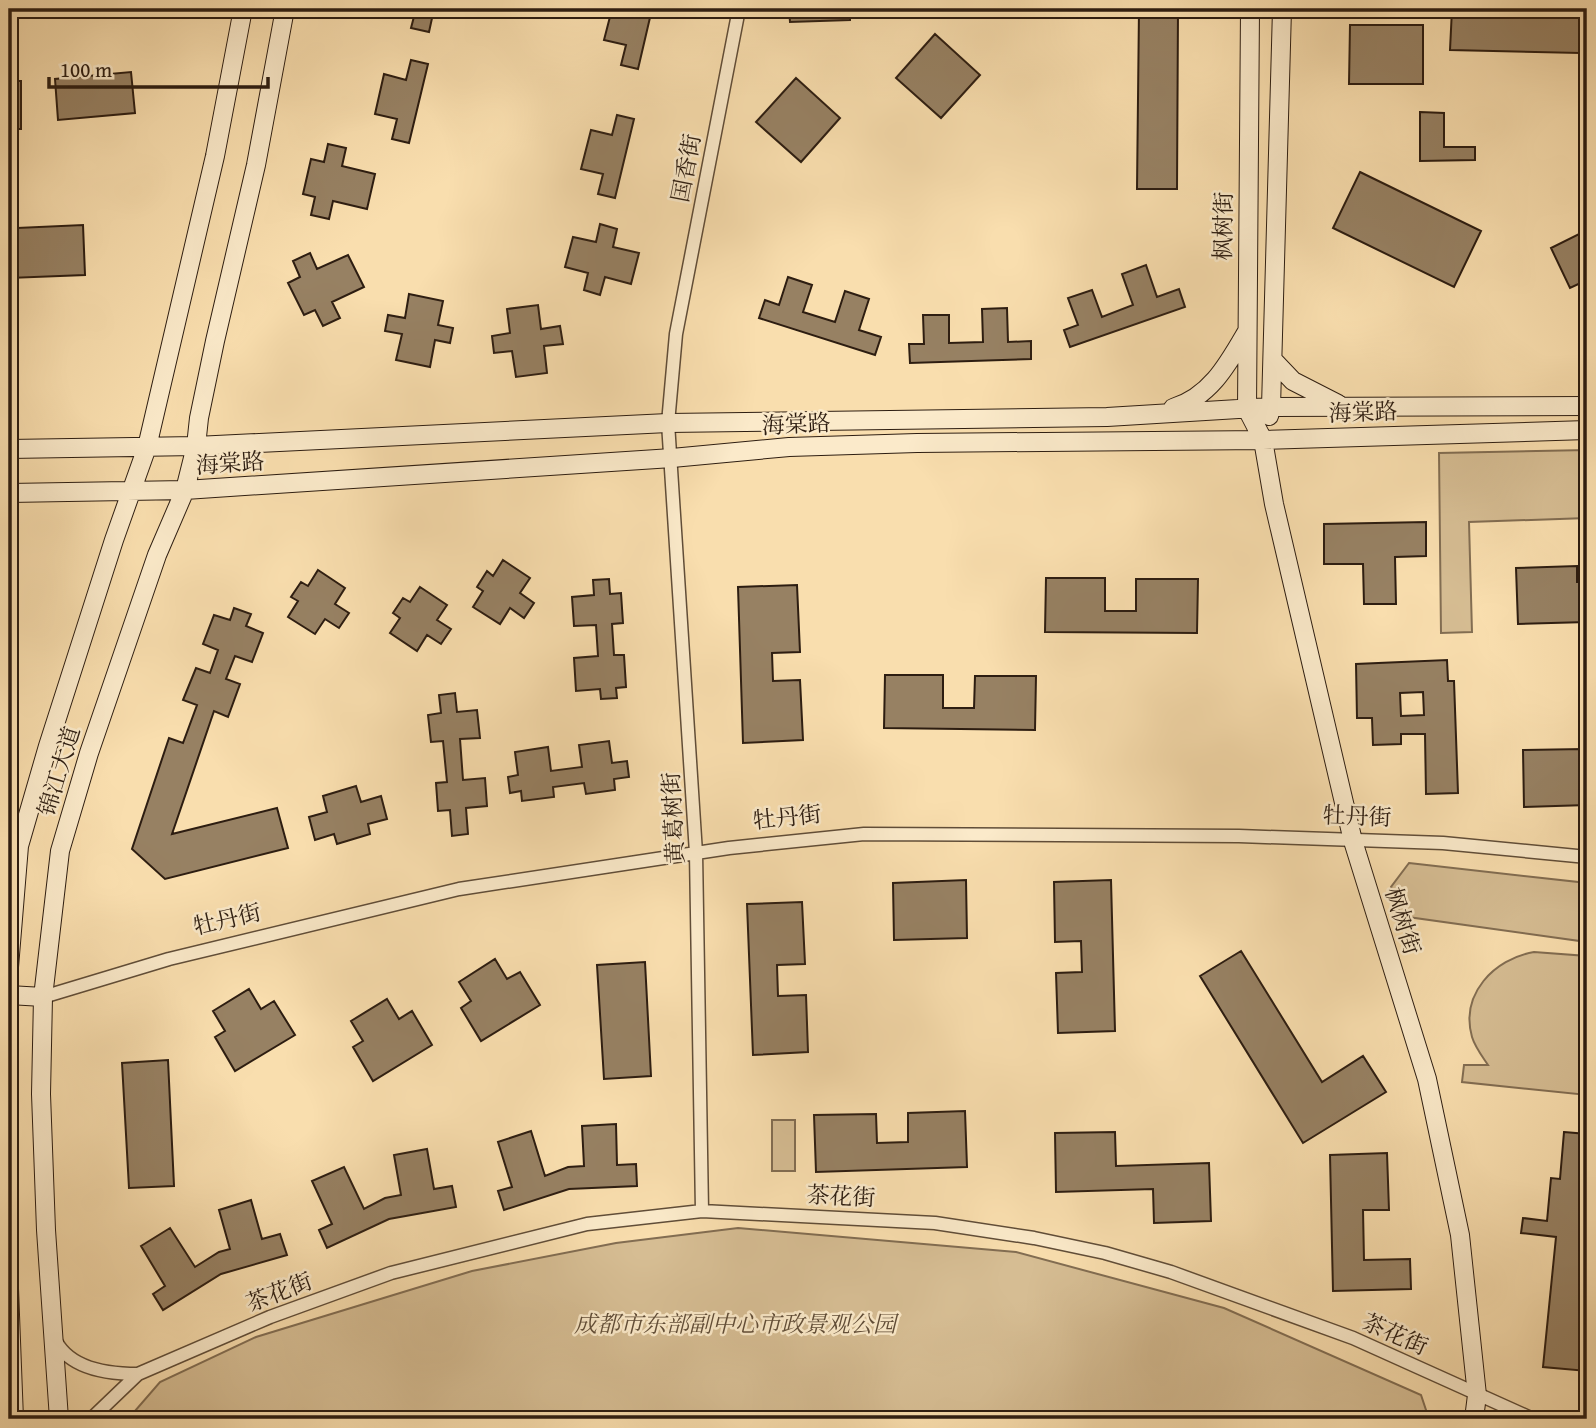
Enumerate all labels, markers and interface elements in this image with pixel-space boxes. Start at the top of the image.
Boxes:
scale bar [49,46,268,90]
text: 100 m [60,54,112,85]
street label: 国香街 [663,131,708,205]
street label: 枫树街 [1205,191,1240,261]
street label: 海棠路 [1328,394,1398,429]
street label: 海棠路 [761,405,831,442]
street label: 海棠路 [194,444,266,481]
street label: 锦江大道 [29,722,88,820]
street label: 黄葛树街 [654,771,691,865]
street label: 牡丹街 [751,796,823,837]
street label: 牡丹街 [1322,798,1392,833]
street label: 枫树街 [1378,883,1429,959]
street label: 牡丹街 [190,895,264,942]
street label: 茶花街 [806,1177,876,1214]
street label: 茶花街 [241,1264,317,1319]
street label: 茶花街 [1357,1304,1433,1363]
park label: 成都市东部副中心市政景观公园 [574,1307,900,1340]

